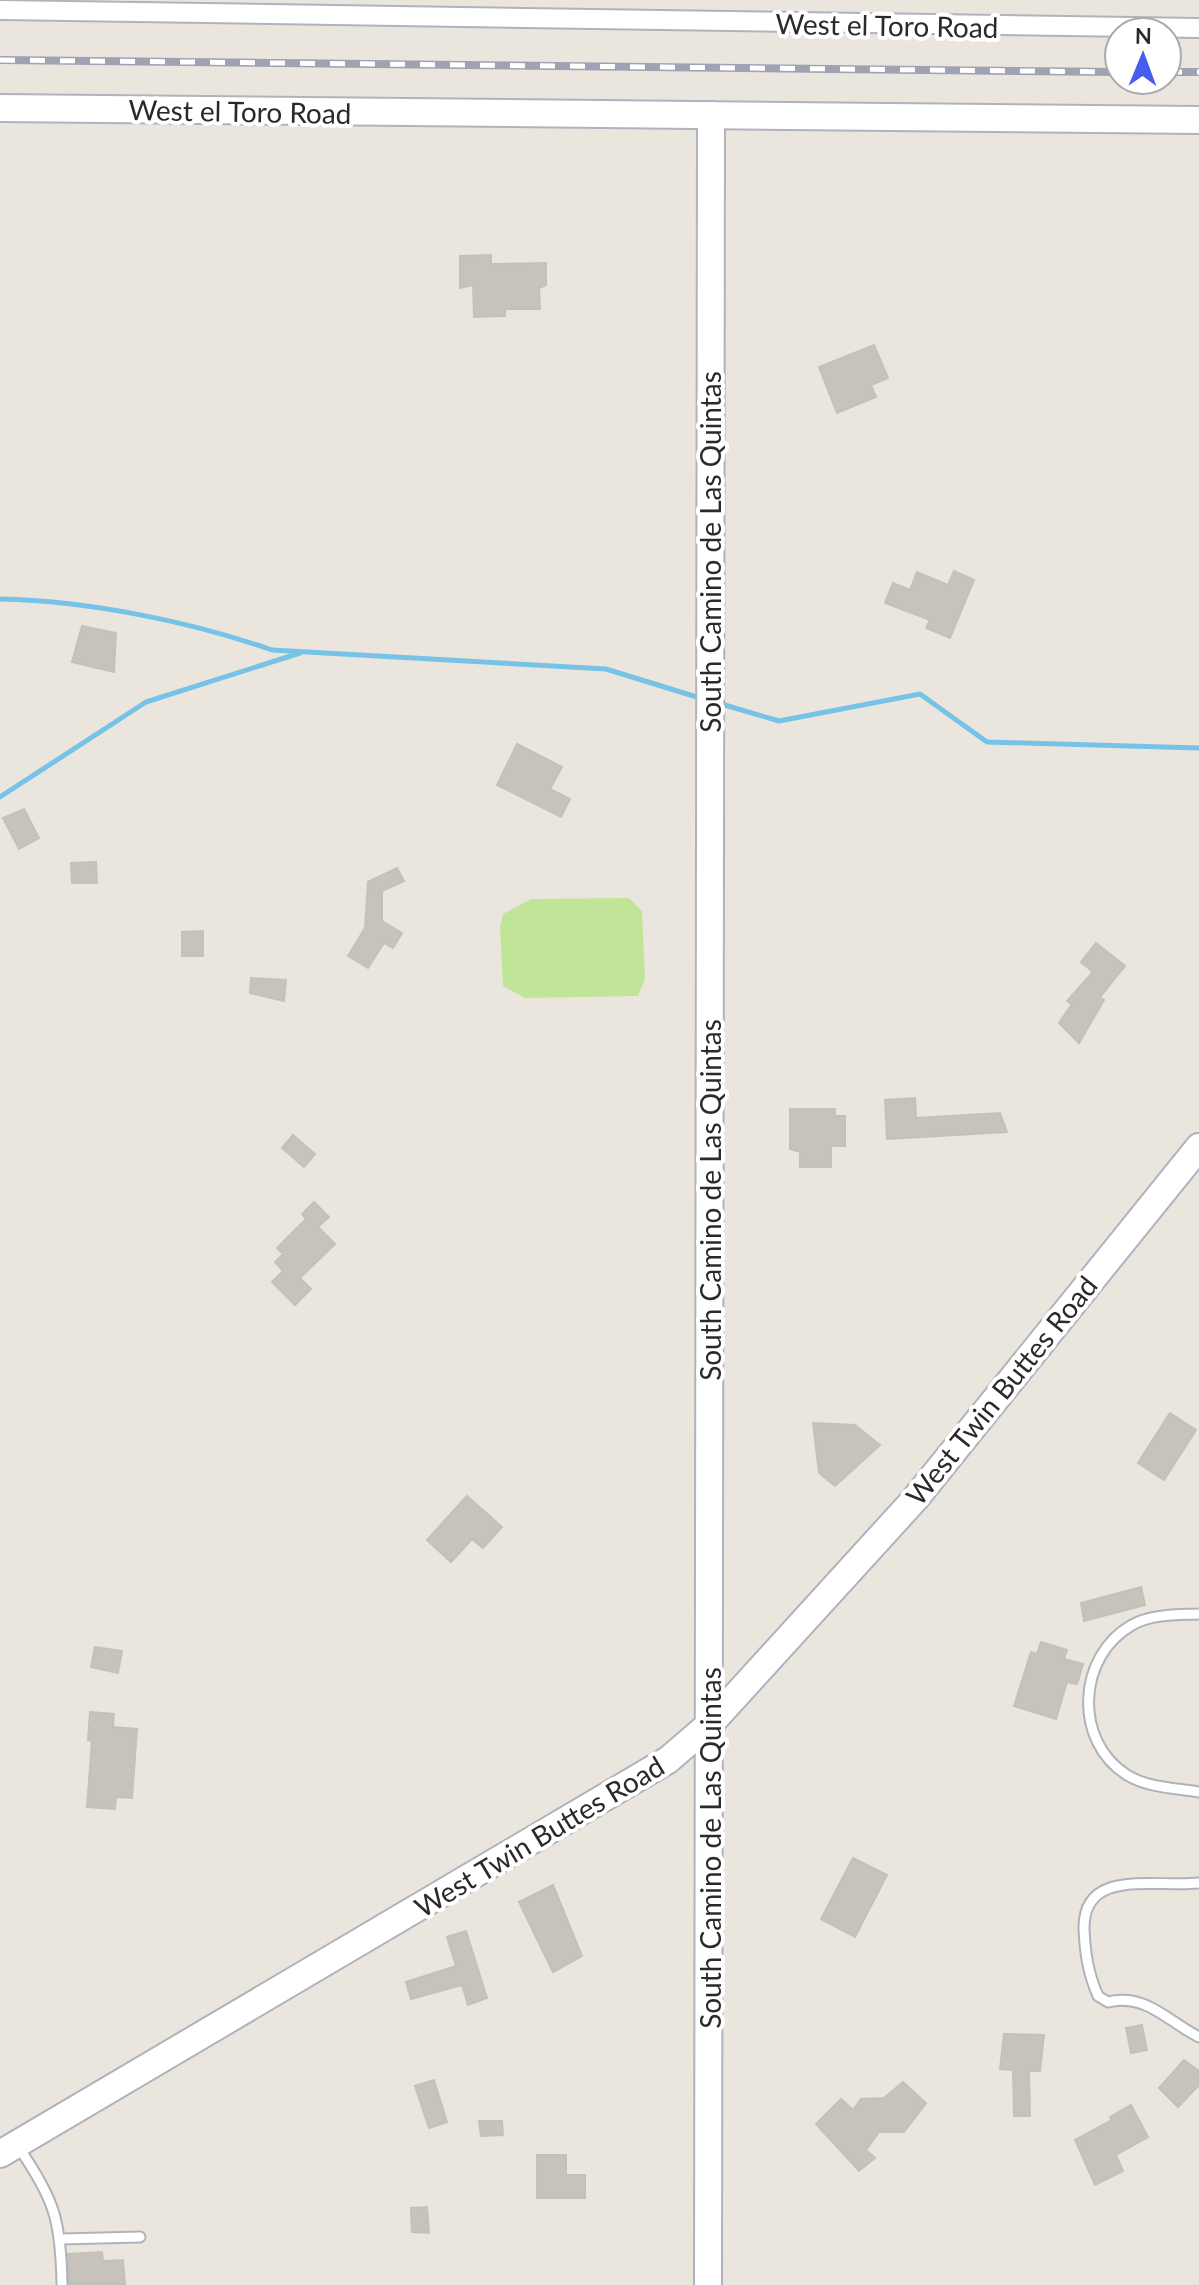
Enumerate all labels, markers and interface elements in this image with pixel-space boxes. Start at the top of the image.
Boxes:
street label: West el Toro Road [775,6,999,44]
north arrow [1103,16,1183,96]
text: N [1135,22,1152,49]
street label: West el Toro Road [128,92,352,130]
street label: South Camino de Las Quintas [693,371,727,733]
street label: South Camino de Las Quintas [693,1019,727,1381]
street label: West Twin Buttes Road [898,1269,1104,1511]
street label: South Camino de Las Quintas [693,1667,727,2029]
street label: West Twin Buttes Road [408,1748,670,1924]

